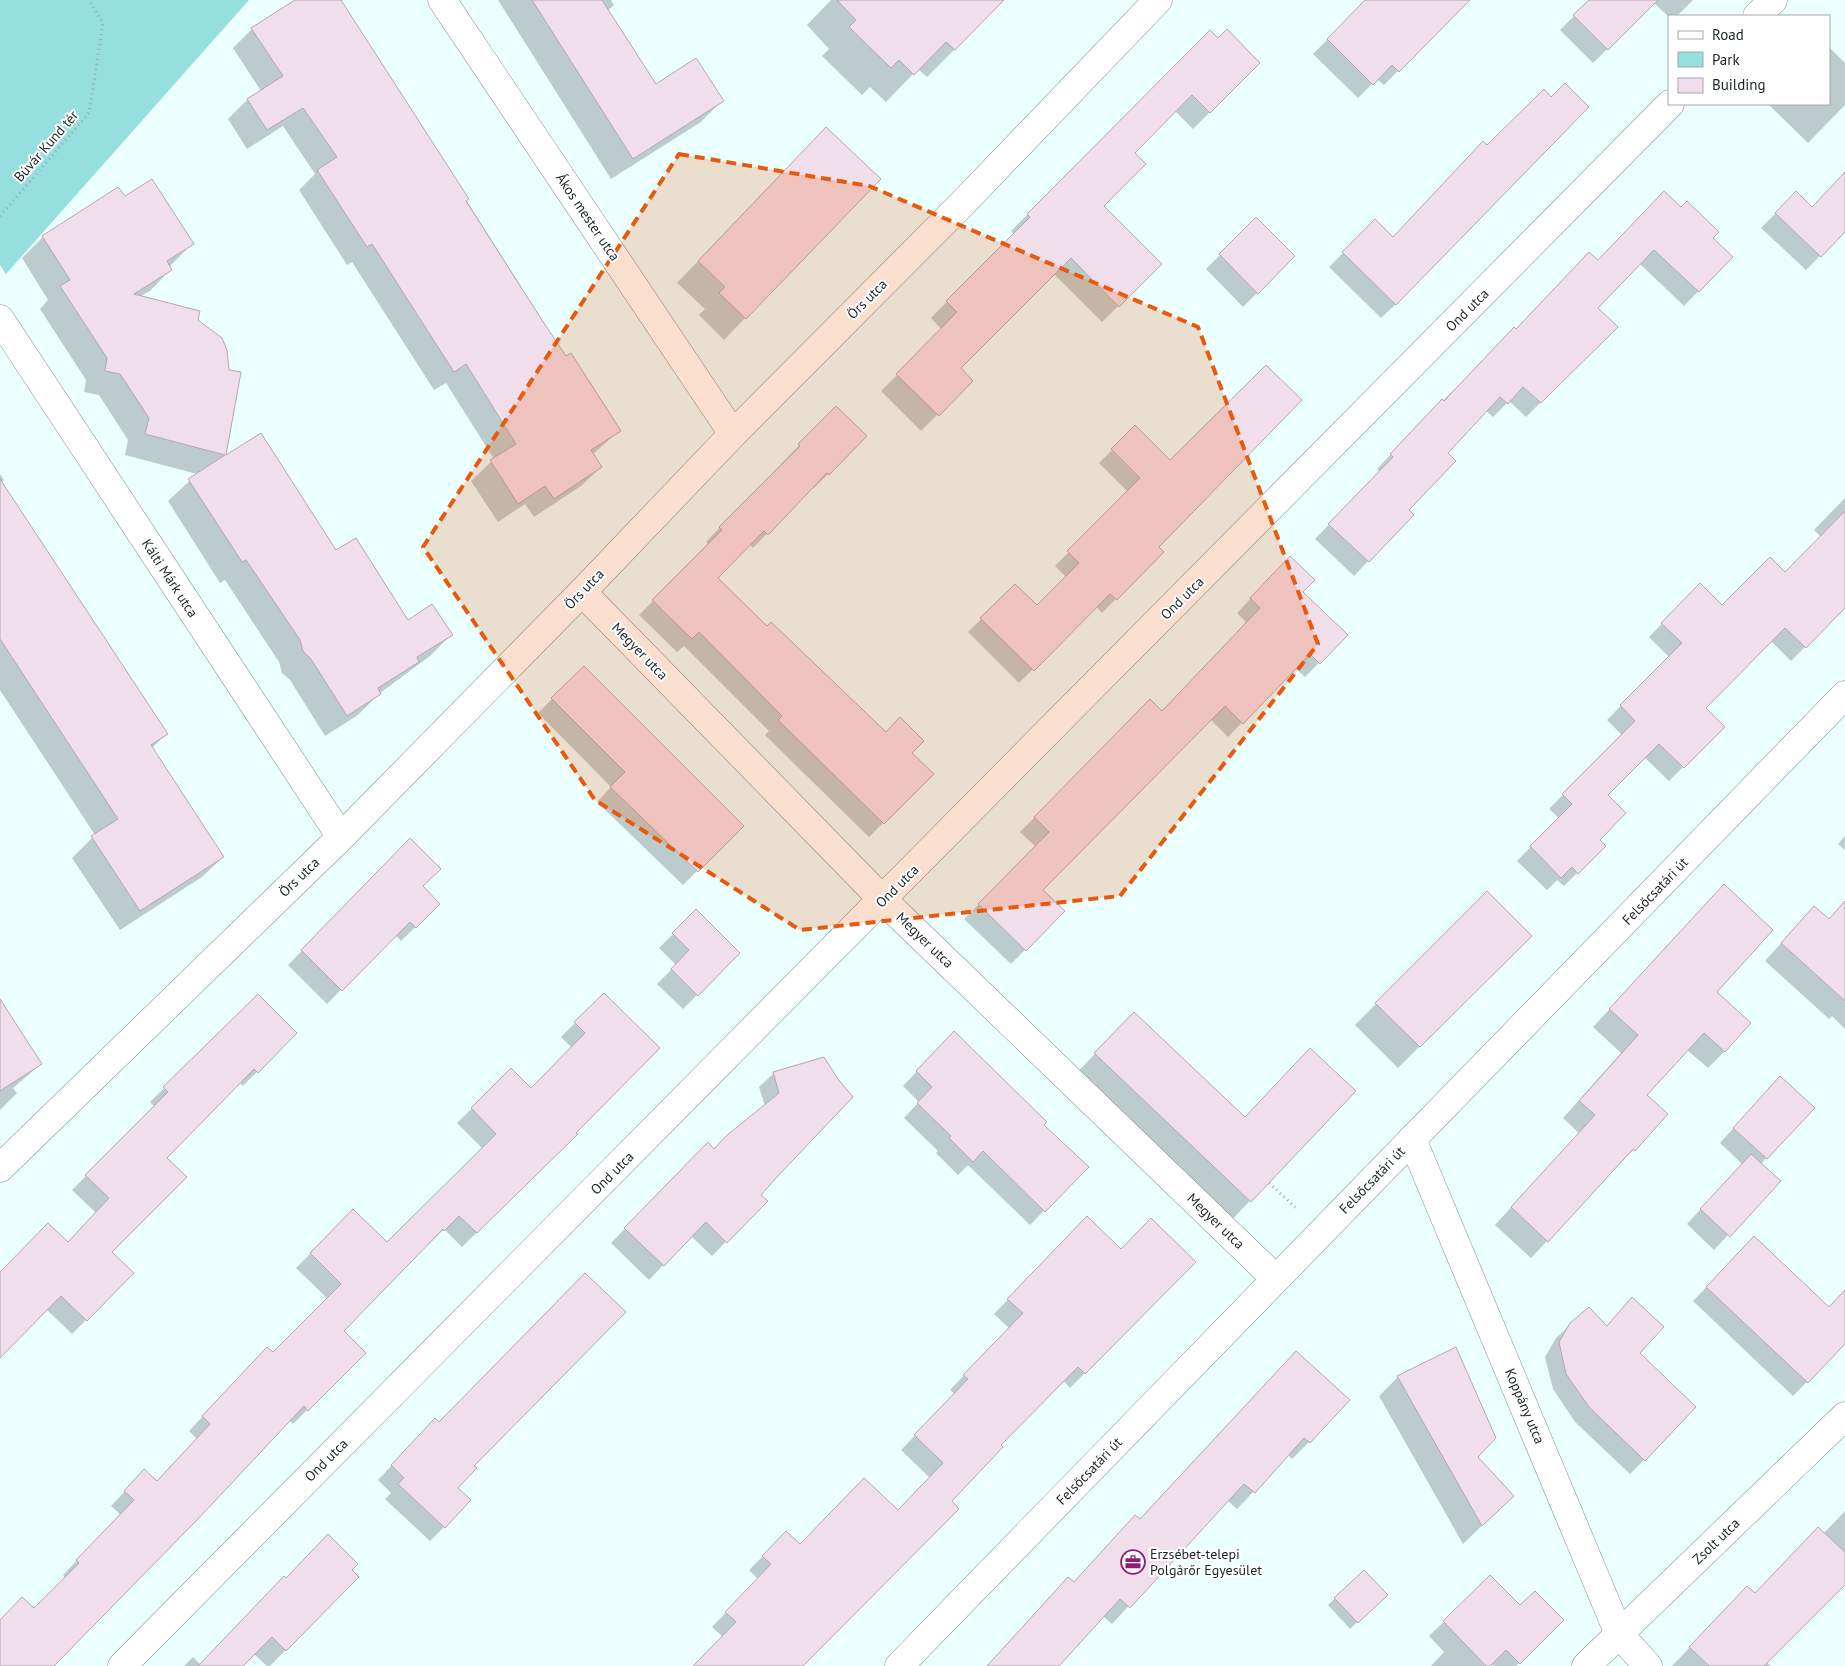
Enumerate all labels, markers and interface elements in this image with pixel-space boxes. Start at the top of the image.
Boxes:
legend [1668,15,1830,105]
text: Road [1712,25,1744,44]
text: Park [1712,50,1740,69]
text: Building [1712,75,1766,94]
street label: Búvár Kund tér [10,106,82,185]
street label: Ákos mester utca [552,170,624,264]
street label: Örs utca [843,275,891,323]
street label: Ond utca [1442,285,1492,335]
street label: Kálti Márk utca [138,535,202,621]
street label: Örs utca [560,565,608,613]
street label: Ond utca [1157,573,1207,623]
street label: Megyer utca [608,619,672,684]
street label: Örs utca [275,853,323,901]
street label: Felsőcsatári út [1618,853,1692,929]
street label: Ond utca [872,861,922,911]
street label: Megyer utca [893,908,958,972]
street label: Felsőcsatári út [1335,1142,1409,1218]
street label: Ond utca [587,1148,637,1198]
street label: Megyer utca [1184,1189,1249,1253]
street label: Koppány utca [1501,1366,1549,1447]
street label: Felsőcsatári út [1052,1433,1126,1509]
street label: Ond utca [301,1435,351,1485]
street label: Zsolt utca [1689,1514,1743,1568]
place label: Erzsébet-telepi Polgárőr Egyesület [1150,1545,1262,1579]
office icon: Erzsébet-telepi Polgárőr Egyesület [1120,1549,1146,1575]

